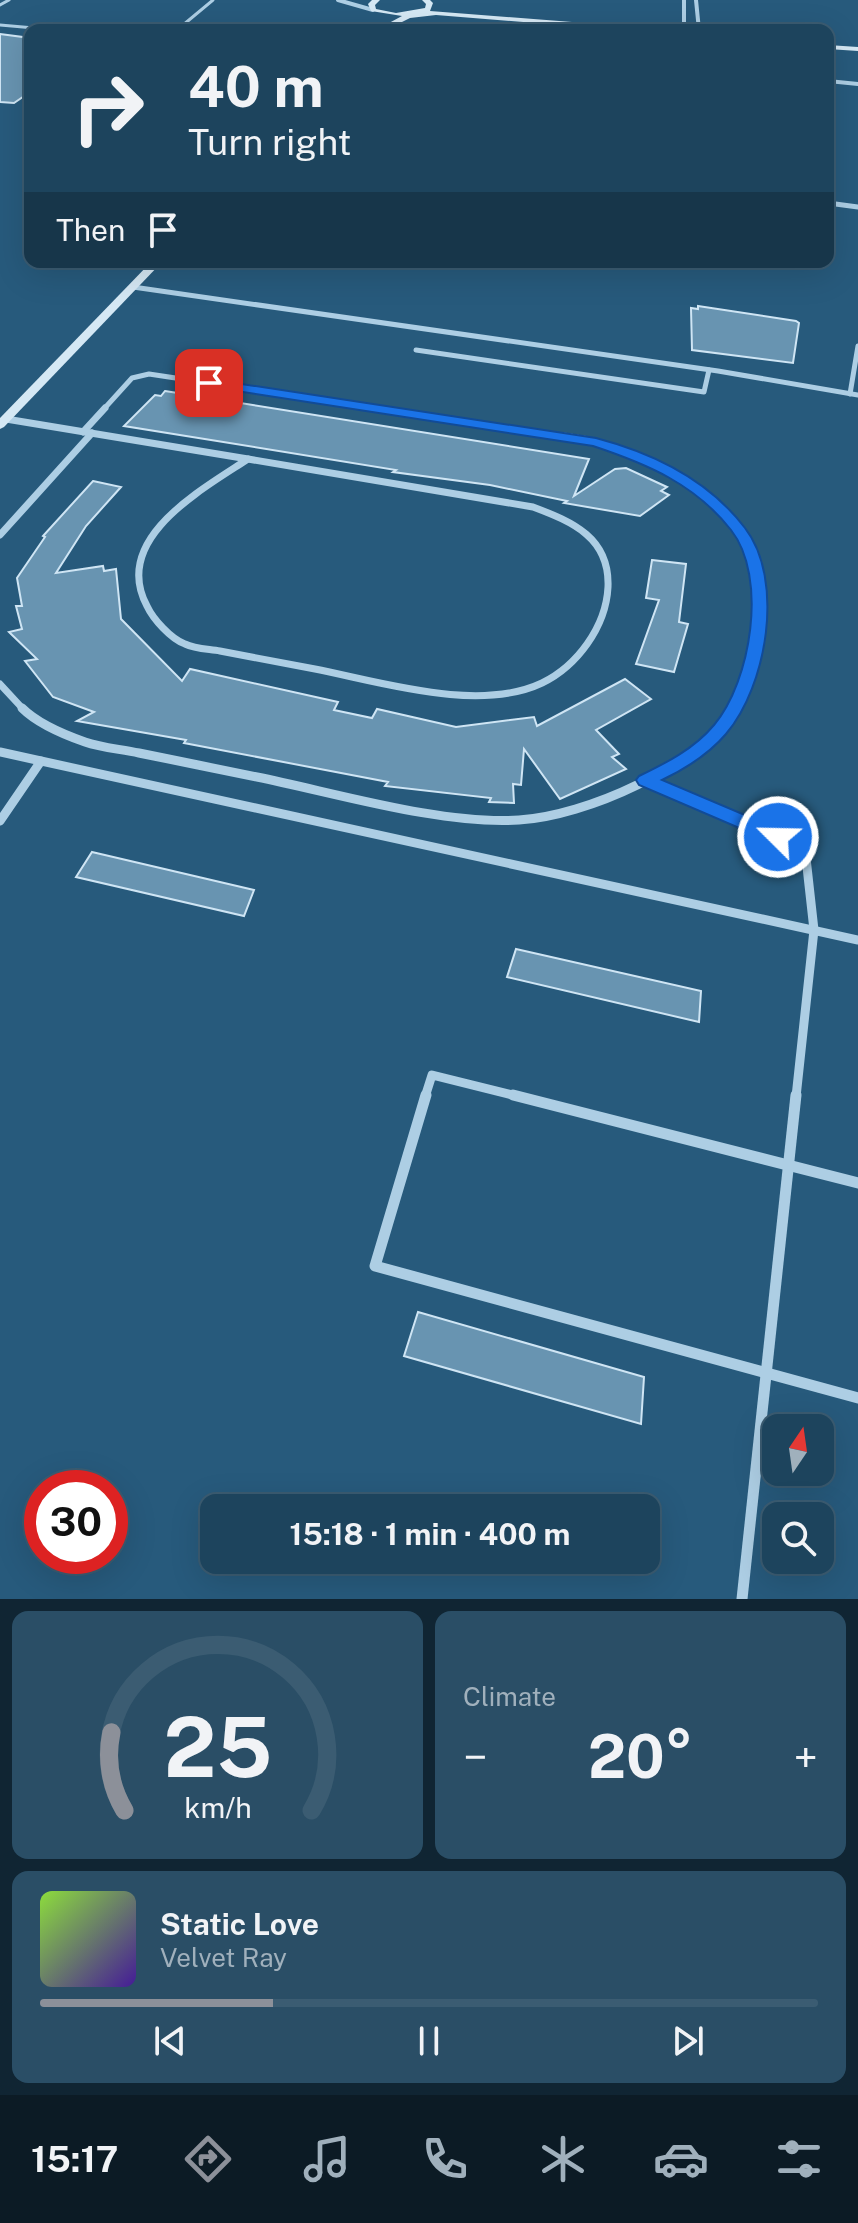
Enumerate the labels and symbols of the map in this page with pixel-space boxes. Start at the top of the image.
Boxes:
pin [175,349,243,417]
position arrow [736,795,820,879]
north arrow [762,1414,834,1486]
speed limit sign: 30 [24,1470,128,1574]

